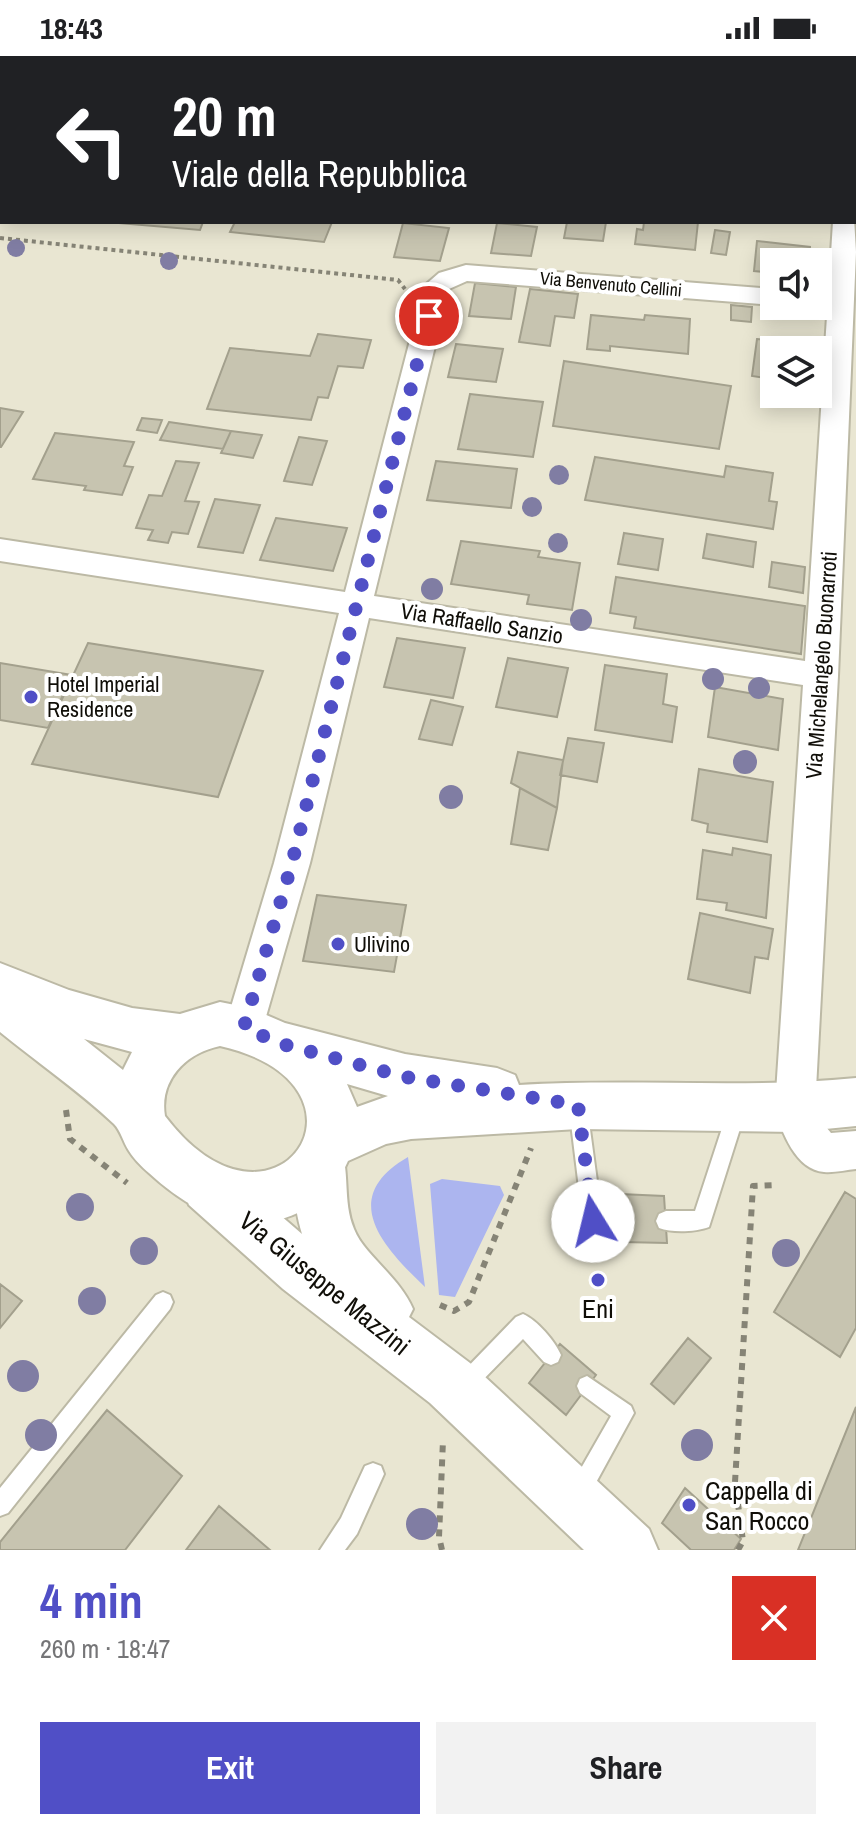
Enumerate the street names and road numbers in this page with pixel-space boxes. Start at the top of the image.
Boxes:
street label: Via Benvenuto Cellini [539,265,683,303]
street label: Via Michelangelo Buonarroti [798,550,844,780]
street label: Via Raffaello Sanzio [399,595,565,651]
street label: Via Giuseppe Mazzini [232,1203,418,1363]

